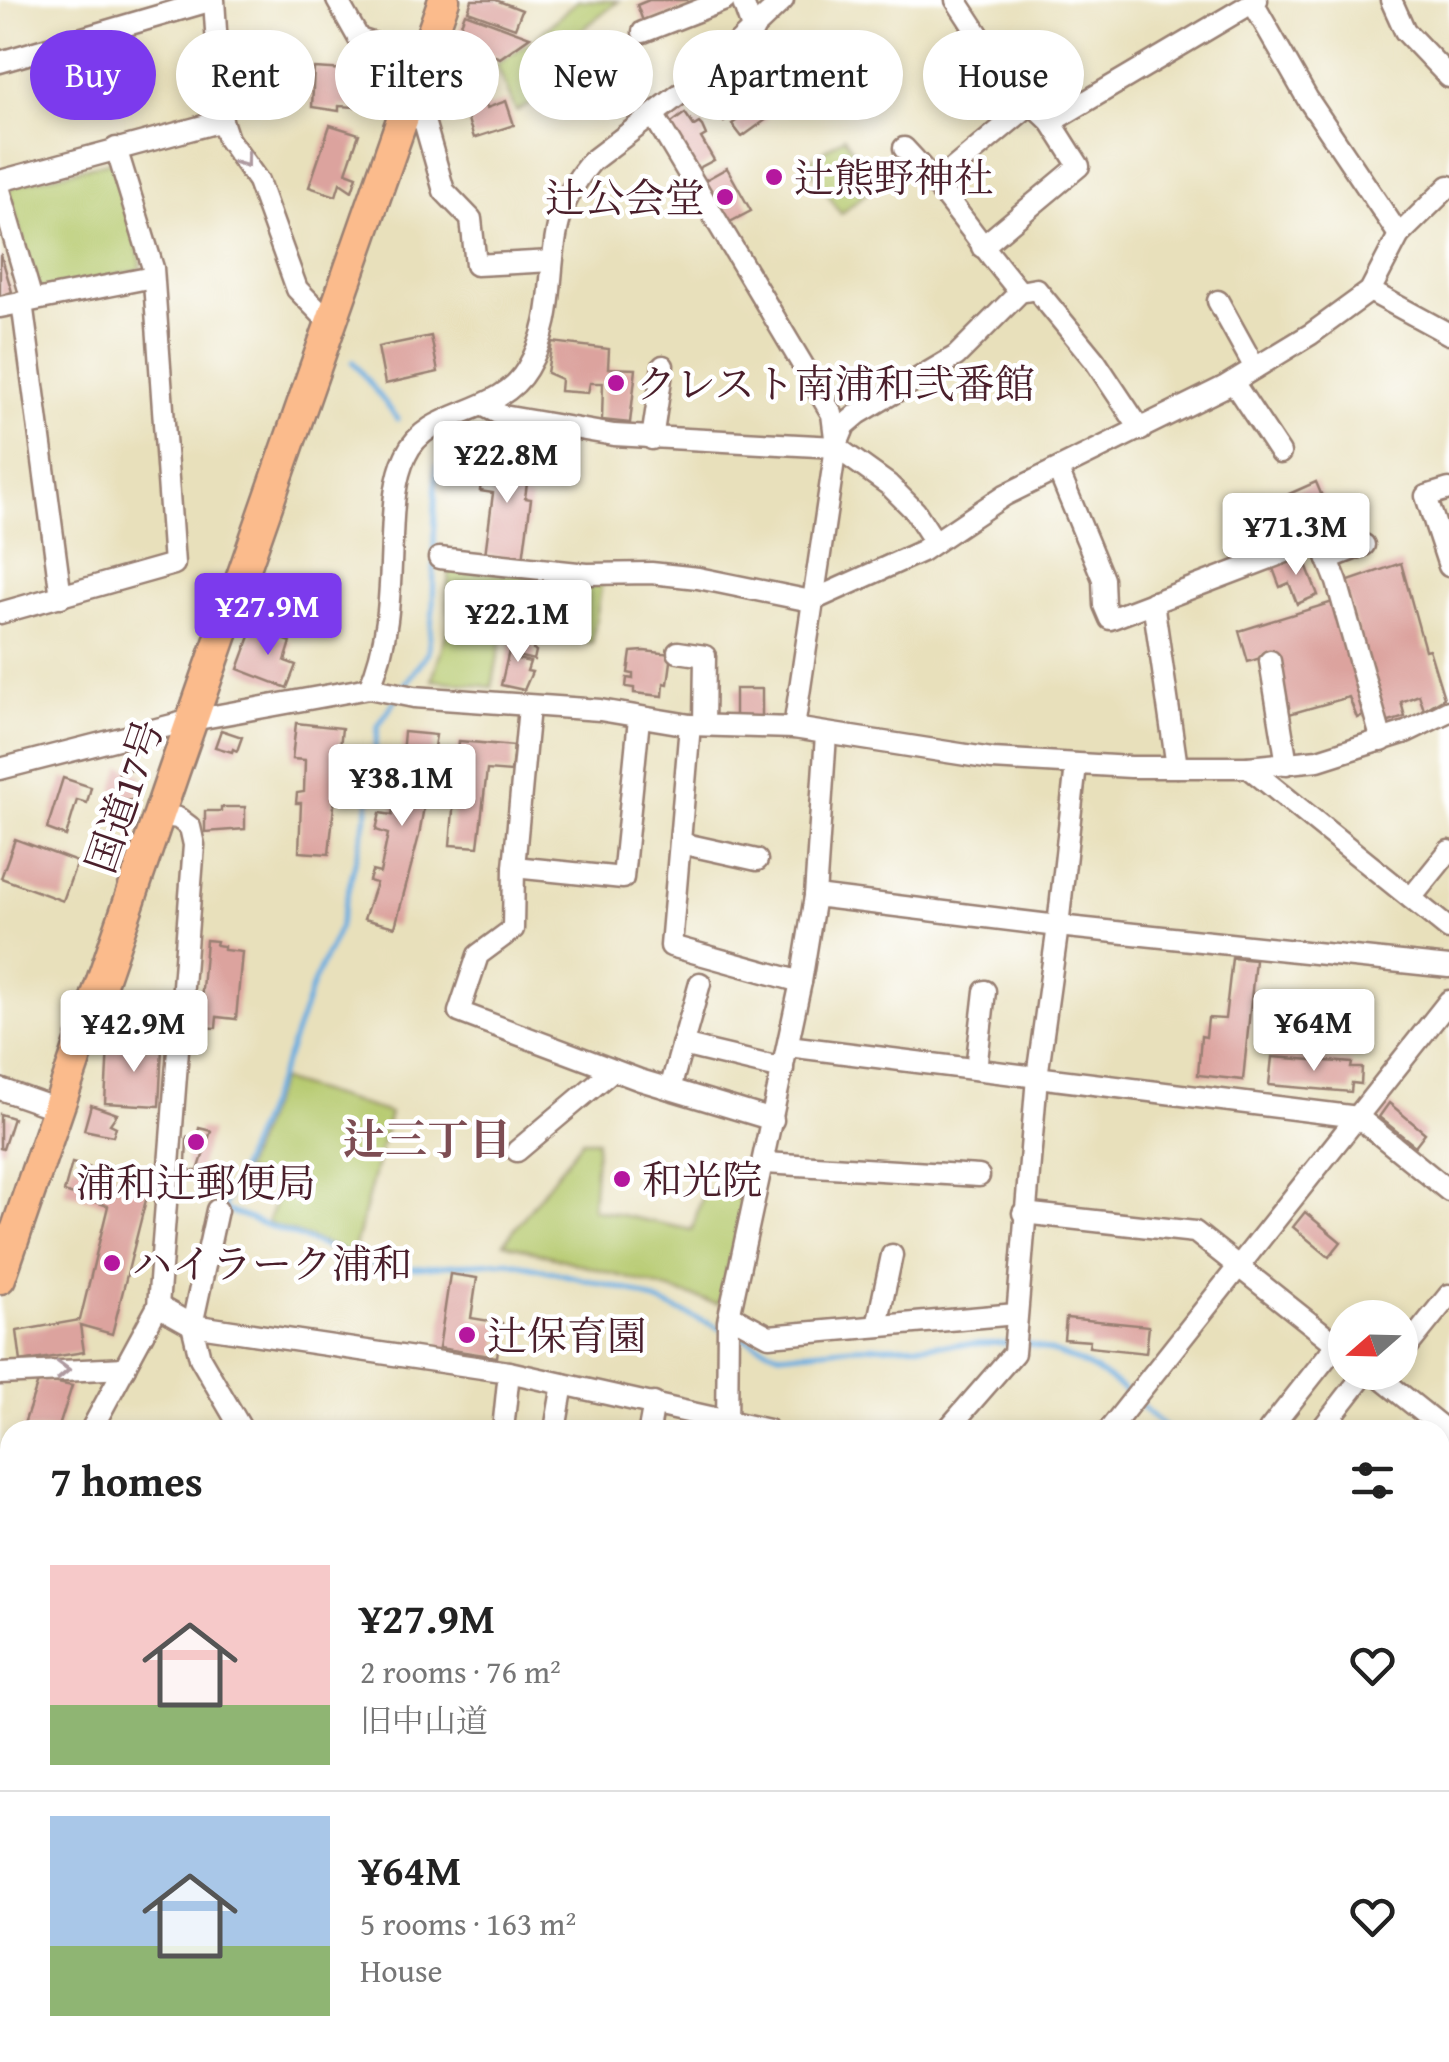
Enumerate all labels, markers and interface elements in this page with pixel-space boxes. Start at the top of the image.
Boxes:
chip: Buy [30,30,156,120]
chip: Rent [176,30,315,120]
chip: Filters [335,30,499,120]
chip: New [519,30,653,120]
chip: Apartment [673,30,903,120]
chip: House [923,30,1084,120]
place label: 辻熊野神社 [794,148,994,207]
one-way arrow [231,150,250,169]
marker: 辻熊野神社 [763,166,785,188]
place label: 辻公会堂 [545,168,705,227]
marker: 辻公会堂 [714,186,736,208]
place label: クレスト南浦和弐番館 [636,354,1035,413]
marker: クレスト南浦和弐番館 [605,372,627,394]
pin: ¥22.8M [426,421,588,506]
text: ¥22.8M [456,430,558,477]
pin: ¥71.3M [1215,493,1377,578]
text: ¥71.3M [1245,502,1347,549]
pin: ¥27.9M [187,573,349,658]
pin: ¥22.1M [437,580,599,665]
text: ¥27.9M [217,582,319,629]
text: ¥22.1M [467,589,569,636]
street label: 国道17号 [70,711,178,881]
pin: ¥38.1M [321,744,483,829]
text: ¥38.1M [351,753,453,800]
pin: ¥64M [1255,989,1373,1074]
pin: ¥42.9M [53,990,215,1075]
text: ¥64M [1275,998,1353,1045]
text: ¥42.9M [83,999,185,1046]
district label: 辻三丁目 [343,1108,511,1169]
marker: 浦和辻郵便局 [185,1131,207,1153]
place label: 和光院 [642,1150,762,1209]
place label: 浦和辻郵便局 [76,1153,316,1212]
marker: 和光院 [611,1168,633,1190]
place label: ハイラーク浦和 [132,1234,412,1293]
marker: ハイラーク浦和 [101,1252,123,1274]
north arrow [1328,1300,1418,1390]
map controls [1328,1300,1418,1390]
place label: 辻保育園 [487,1306,647,1365]
marker: 辻保育園 [456,1324,478,1346]
one-way arrow [55,1359,71,1380]
text: 7 homes [50,1450,203,1511]
icon: filters [1345,1453,1400,1508]
text: ¥27.9M [360,1587,495,1648]
icon: home [130,1605,250,1725]
icon: heart [1345,1638,1400,1693]
text: 2 rooms · 76 m² [360,1648,561,1695]
text: 旧中山道 [360,1697,488,1744]
text: ¥64M [360,1839,461,1900]
icon: home [130,1856,250,1976]
icon: heart [1345,1889,1400,1944]
text: 5 rooms · 163 m² [360,1900,576,1947]
text: House [360,1947,443,1994]

